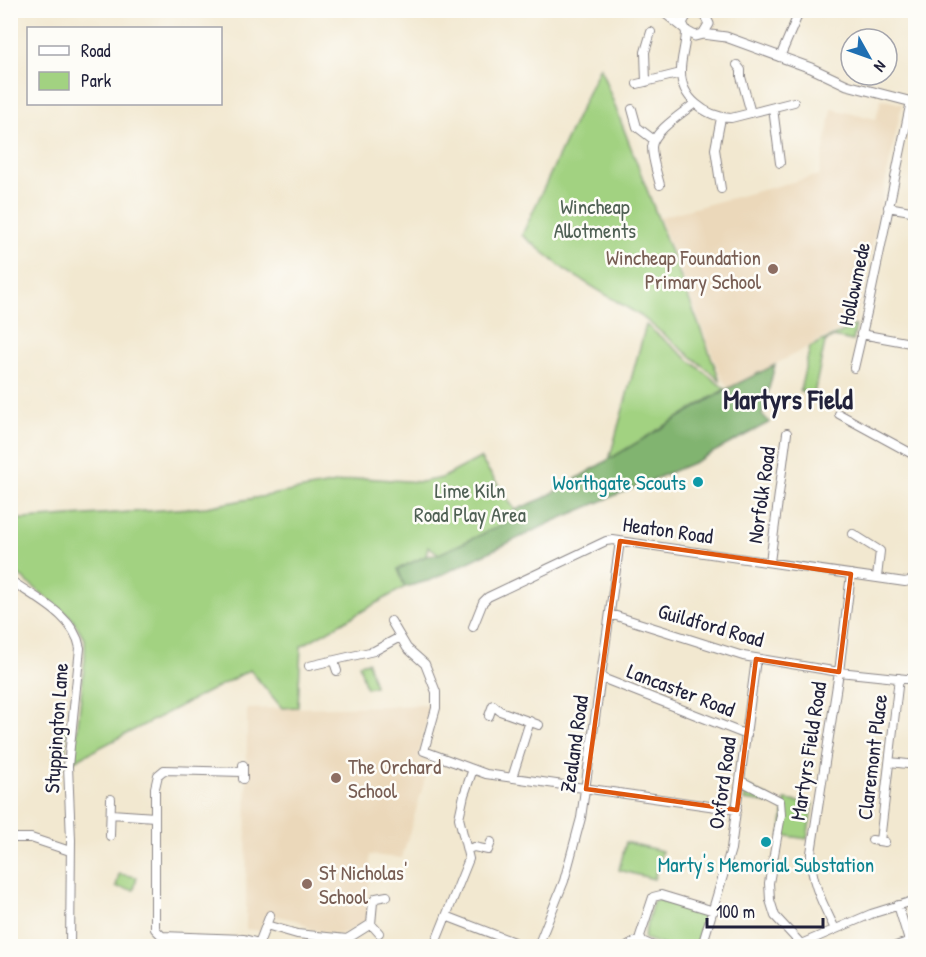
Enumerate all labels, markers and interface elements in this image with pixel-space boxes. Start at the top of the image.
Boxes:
legend [27,27,222,105]
north arrow [839,27,899,87]
text: Road [81,38,111,63]
text: N [869,56,892,77]
text: Park [81,68,112,93]
park label: Wincheap Allotments [554,192,636,245]
street label: Hollowmede [831,240,877,328]
place label: Wincheap Foundation Primary School [606,243,761,296]
marker: Wincheap Foundation Primary School [766,262,780,276]
district label: Martyrs Field [723,381,853,419]
street label: Norfolk Road [740,445,782,545]
place label: Worthgate Scouts [553,468,686,497]
marker: Worthgate Scouts [691,475,705,489]
park label: Lime Kiln Road Play Area [414,476,526,529]
street label: Heaton Road [621,509,715,551]
street label: Guildford Road [655,596,767,654]
street label: Lancaster Road [623,656,739,724]
street label: Stuppington Lane [37,662,75,794]
street label: Martyrs Field Road [783,680,833,822]
street label: Claremont Place [850,692,894,822]
street label: Zealand Road [553,693,595,795]
street label: Oxford Road [701,735,743,831]
place label: The Orchard School [348,752,441,805]
marker: The Orchard School [329,771,343,785]
marker: Marty's Memorial Substation [759,835,773,849]
place label: Marty's Memorial Substation [658,850,874,879]
place label: St Nicholas' School [319,858,407,911]
marker: St Nicholas' School [300,877,314,891]
scale bar [707,891,822,929]
text: 100 m [716,899,755,924]

